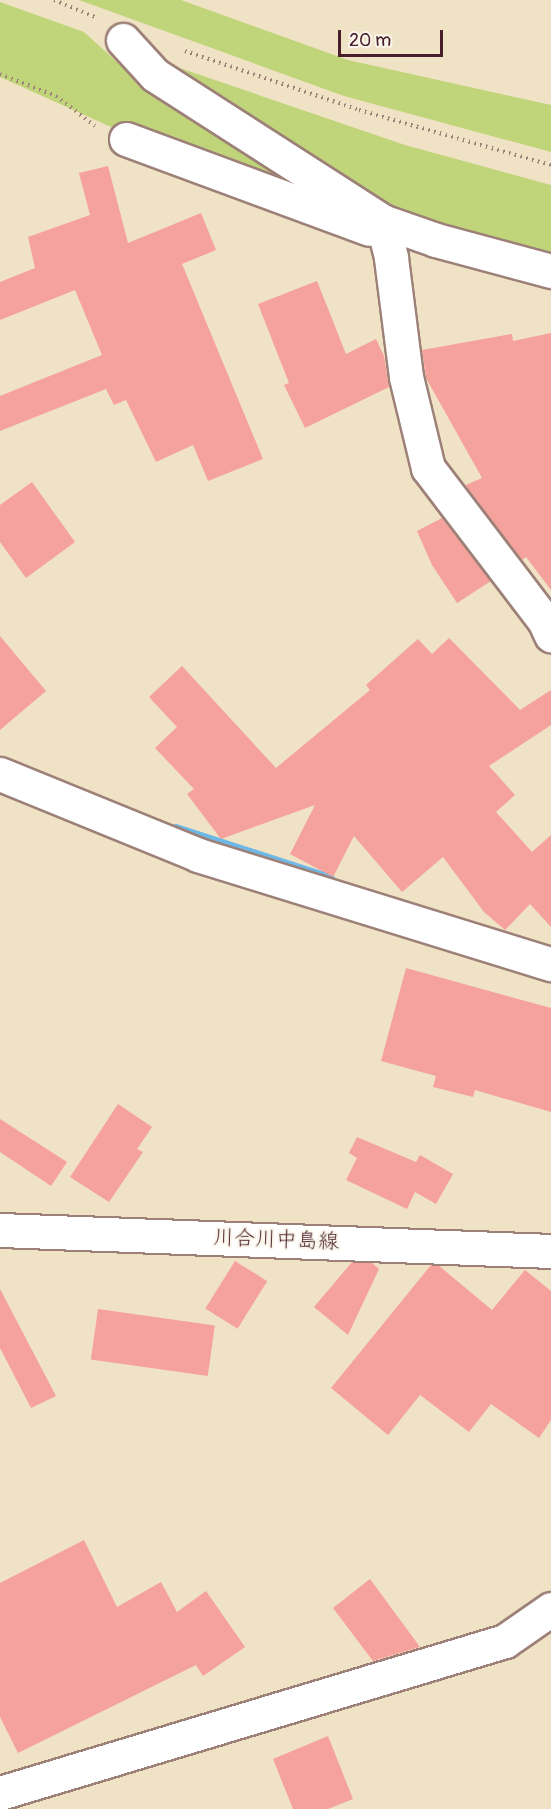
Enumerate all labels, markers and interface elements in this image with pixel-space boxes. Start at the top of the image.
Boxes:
scale bar [341,18,446,56]
text: 20 m [349,29,391,52]
street label: 川合川中島線 [213,1225,339,1255]

